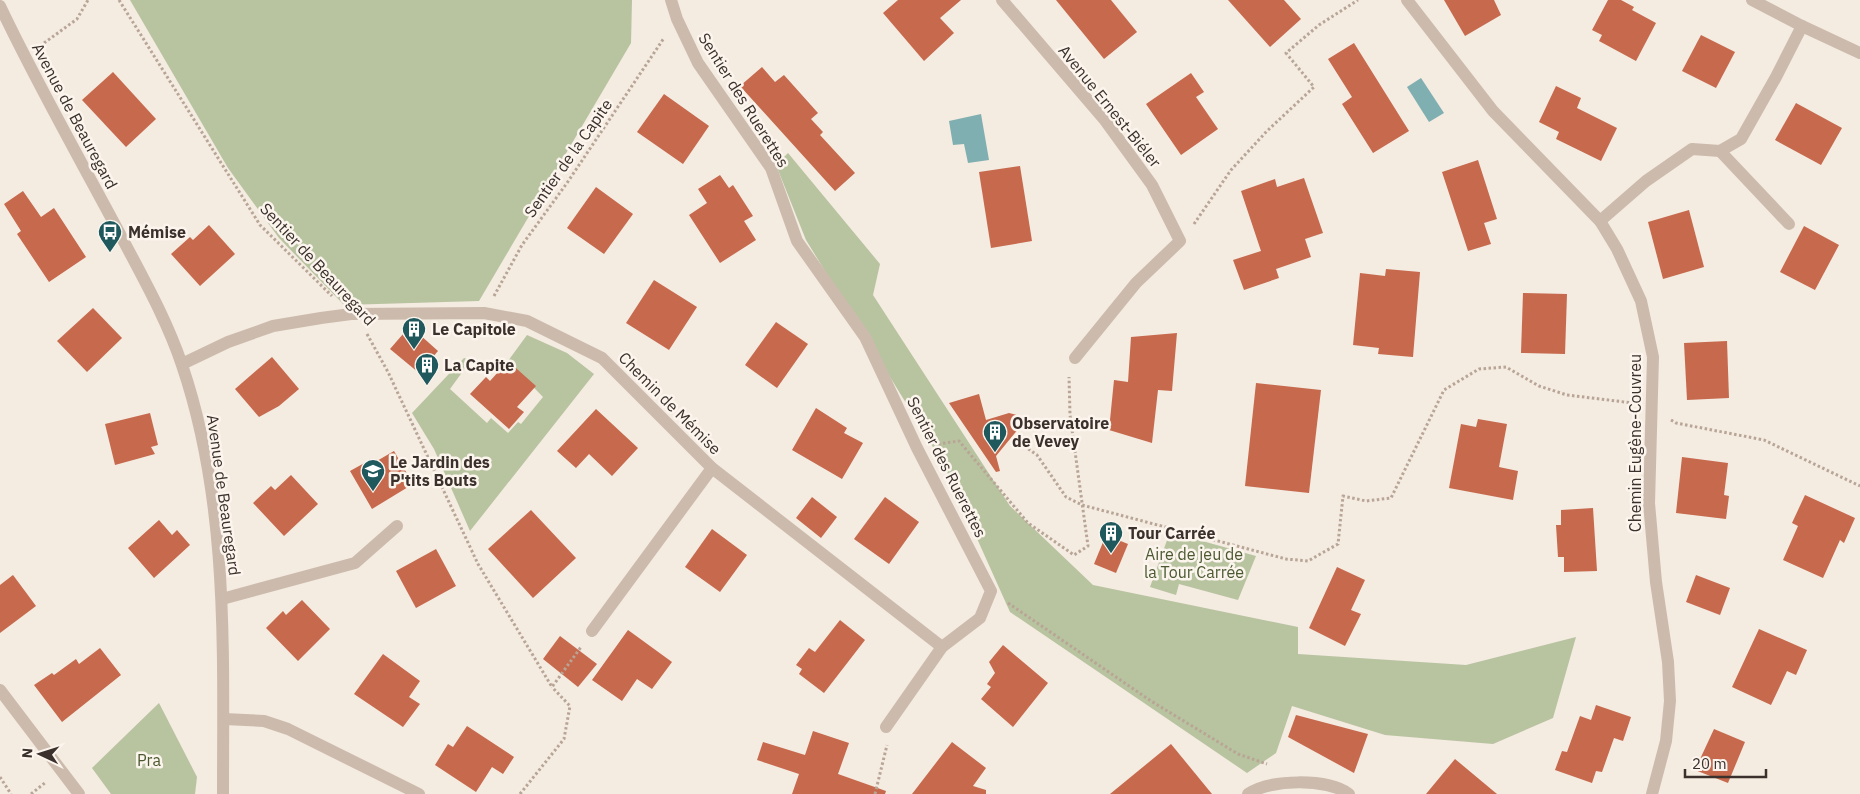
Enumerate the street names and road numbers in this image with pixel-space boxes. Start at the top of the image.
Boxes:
street label: Sentier des Ruerettes [694,29,794,171]
street label: Avenue de Beauregard [28,40,122,192]
street label: Avenue Ernest-Biéler [1054,41,1166,171]
street label: Sentier de la Capite [520,95,616,221]
street label: Sentier de Beauregard [256,198,380,330]
street label: Chemin de Mémise [615,348,726,459]
street label: Chemin Eugène-Couvreu [1625,354,1645,532]
street label: Sentier des Ruerettes [903,393,991,541]
street label: Avenue de Beauregard [203,413,245,577]

